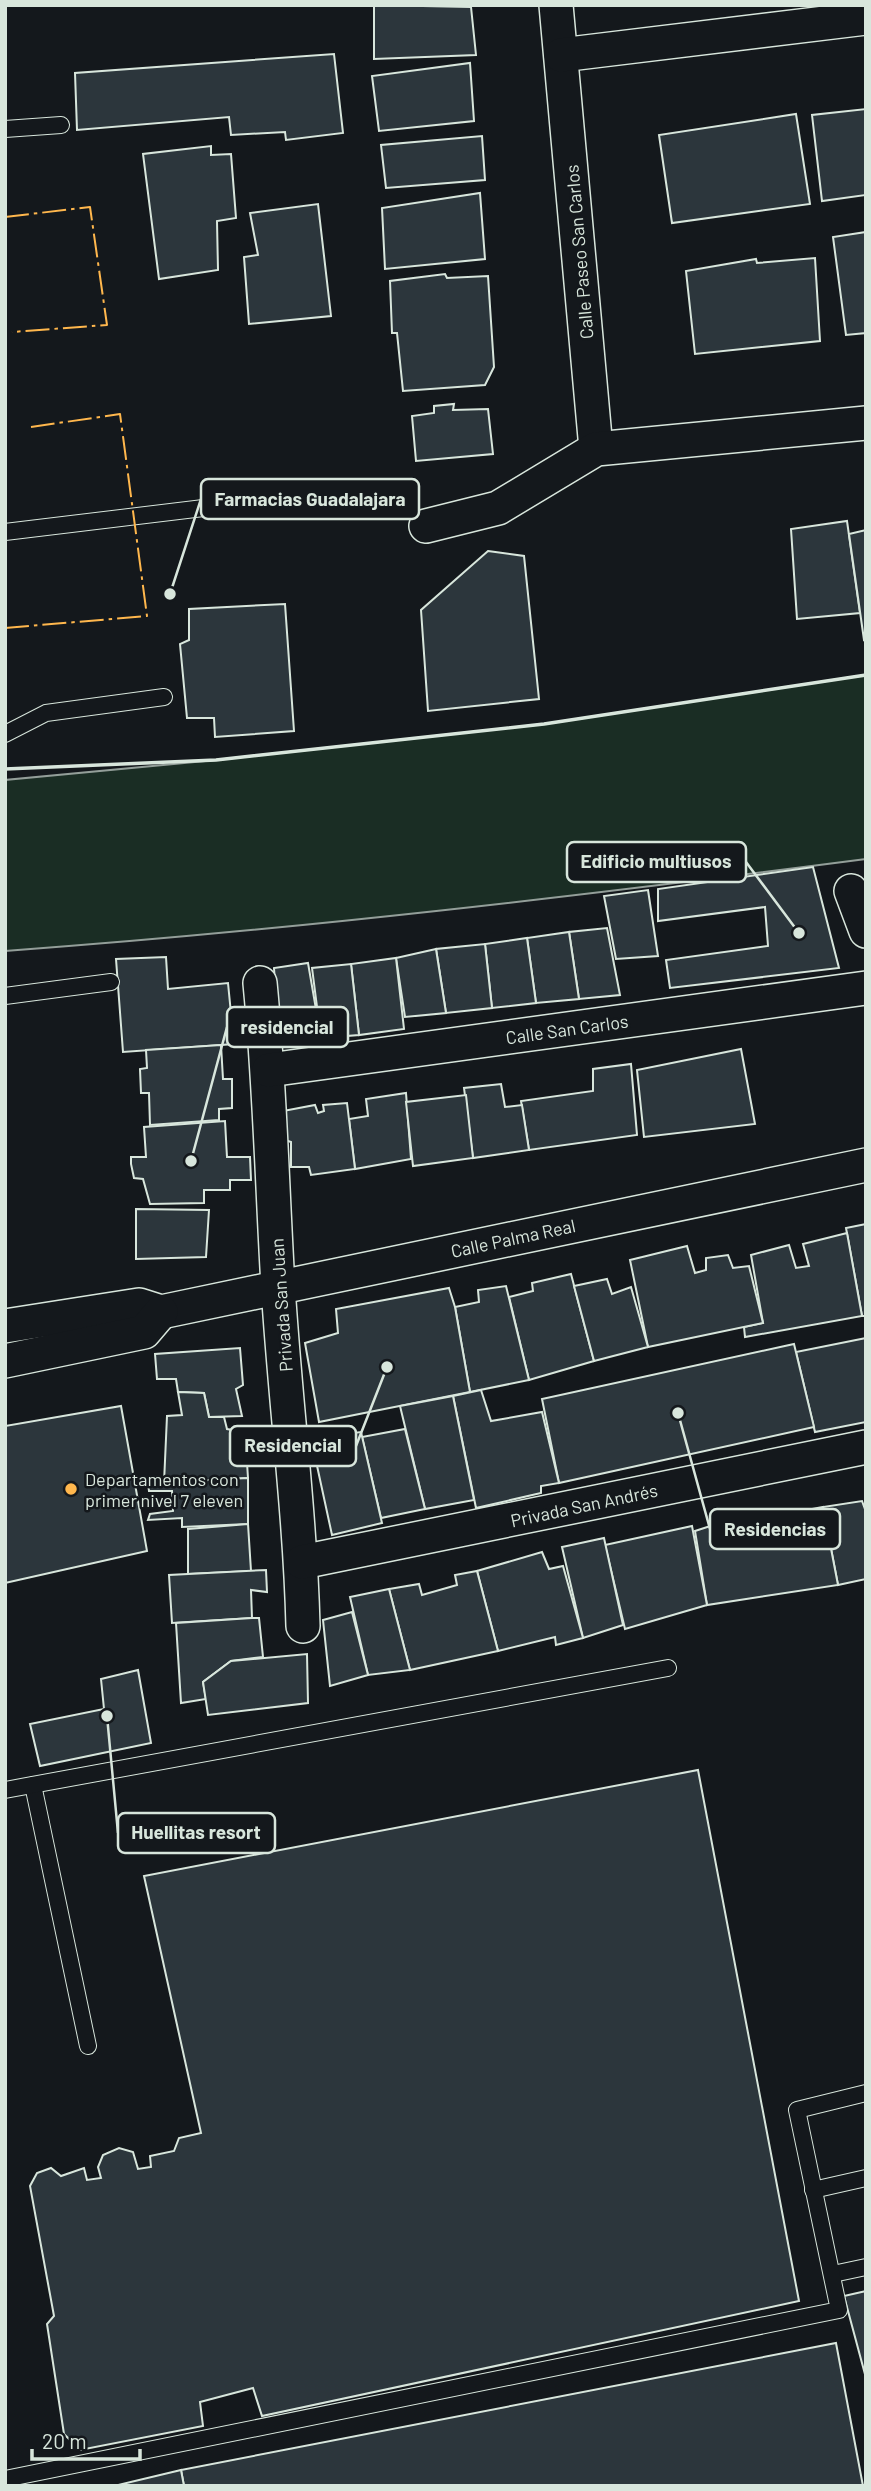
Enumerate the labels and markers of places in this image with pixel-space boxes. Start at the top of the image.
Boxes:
callout: Farmacias Guadalajara [201,479,419,519]
callout: Edificio multiusos [567,842,746,882]
callout: residencial [227,1007,348,1047]
callout: Residencial [230,1426,356,1466]
place label: Departamentos con primer nivel 7 eleven [85,1468,243,1511]
marker: Departamentos con primer nivel 7 eleven [63,1481,79,1497]
callout: Residencias [710,1509,840,1549]
callout: Huellitas resort [118,1813,275,1853]

